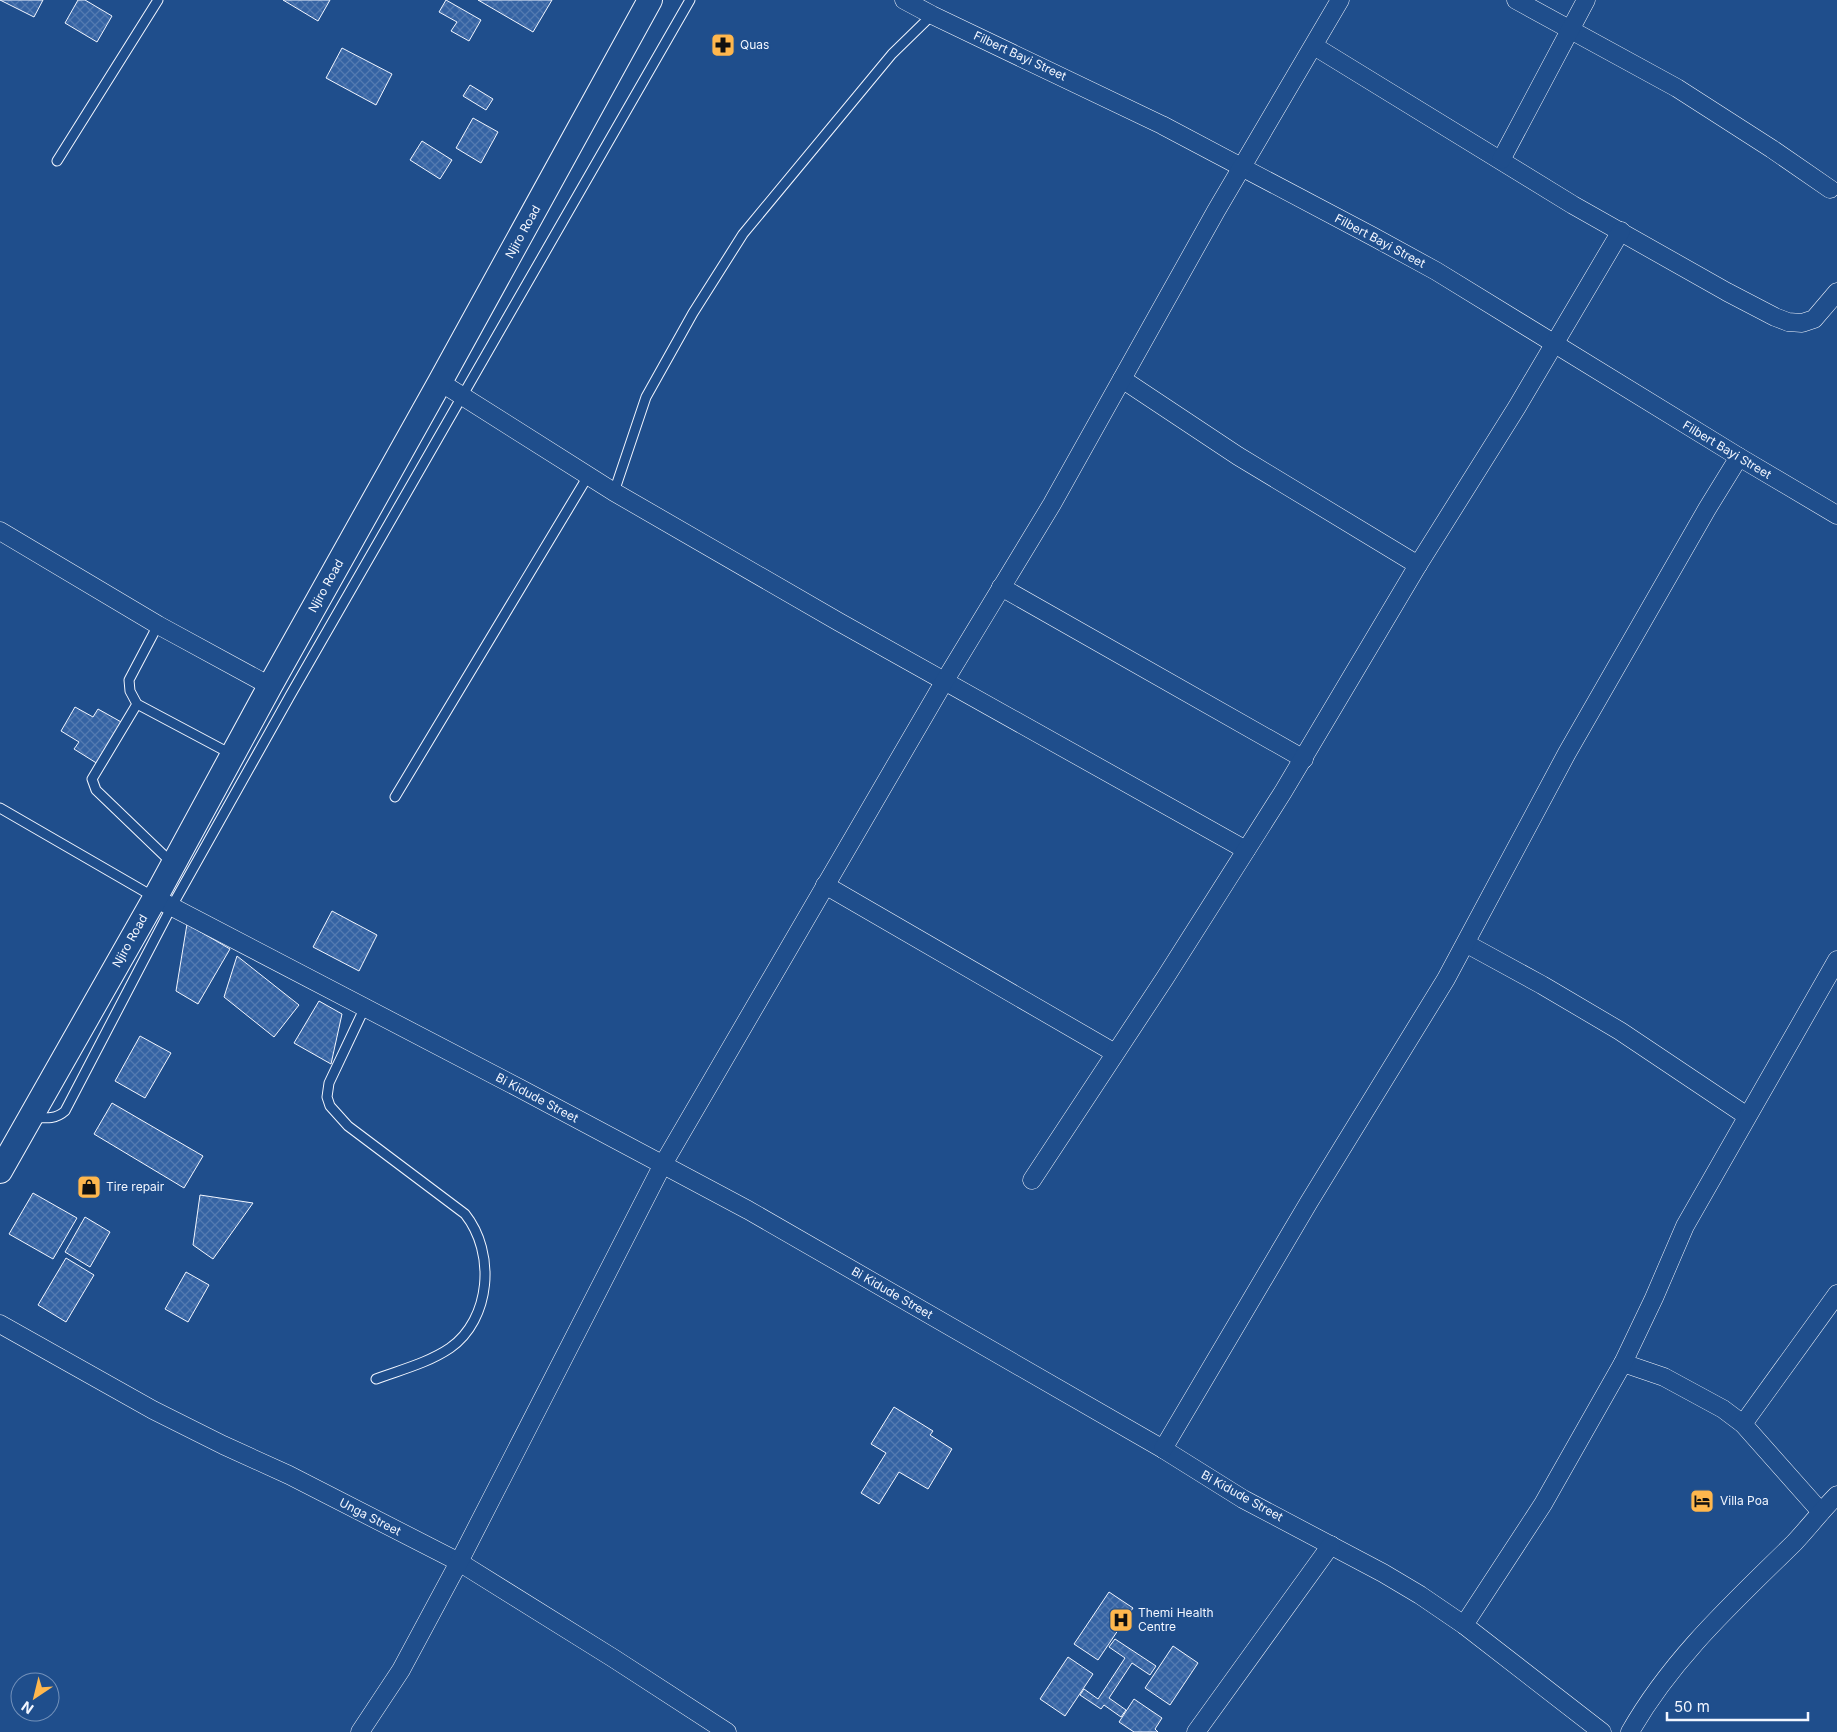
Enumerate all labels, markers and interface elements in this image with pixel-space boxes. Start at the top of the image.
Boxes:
street label: Filbert Bayi Street [971,28,1069,84]
pharmacy icon: Quas [710,32,736,58]
place label: Quas [740,37,769,52]
street label: Njiro Road [502,202,543,261]
street label: Filbert Bayi Street [1332,210,1428,271]
street label: Filbert Bayi Street [1680,417,1774,482]
street label: Njiro Road [305,556,346,615]
street label: Njiro Road [109,911,150,970]
street label: Bi Kidude Street [493,1070,581,1126]
shop icon: Tire repair [76,1174,102,1200]
place label: Tire repair [106,1179,165,1194]
street label: Bi Kidude Street [849,1263,936,1322]
street label: Bi Kidude Street [1199,1467,1286,1524]
hotel icon: Villa Poa [1689,1488,1715,1514]
place label: Villa Poa [1720,1493,1769,1508]
street label: Unga Street [337,1495,404,1539]
place label: Themi Health Centre [1138,1605,1214,1634]
hospital icon: Themi Health Centre [1108,1607,1134,1633]
north arrow [10,1672,60,1722]
scale bar [1667,1690,1808,1722]
text: 50 m [1674,1697,1710,1716]
text: N [18,1698,37,1718]

